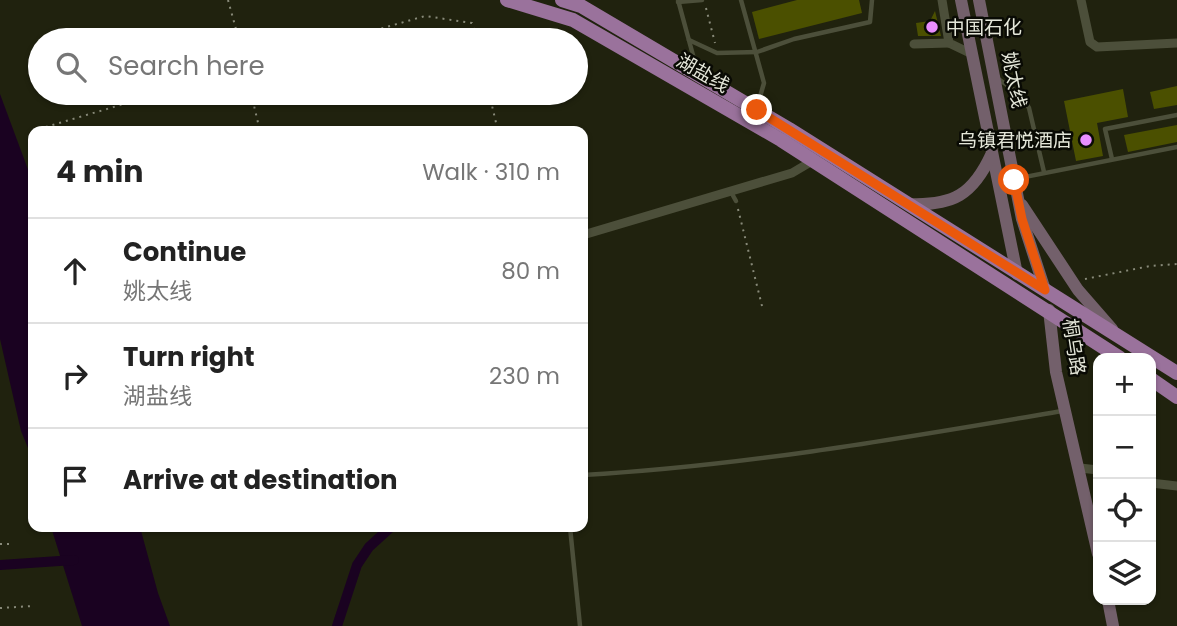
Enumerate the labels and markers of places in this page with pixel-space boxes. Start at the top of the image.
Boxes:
place label: 中国石化 [946,14,1022,41]
marker: 中国石化 [924,19,940,35]
place label: 乌镇君悦酒店 [958,127,1072,154]
marker: 乌镇君悦酒店 [1078,132,1094,148]

